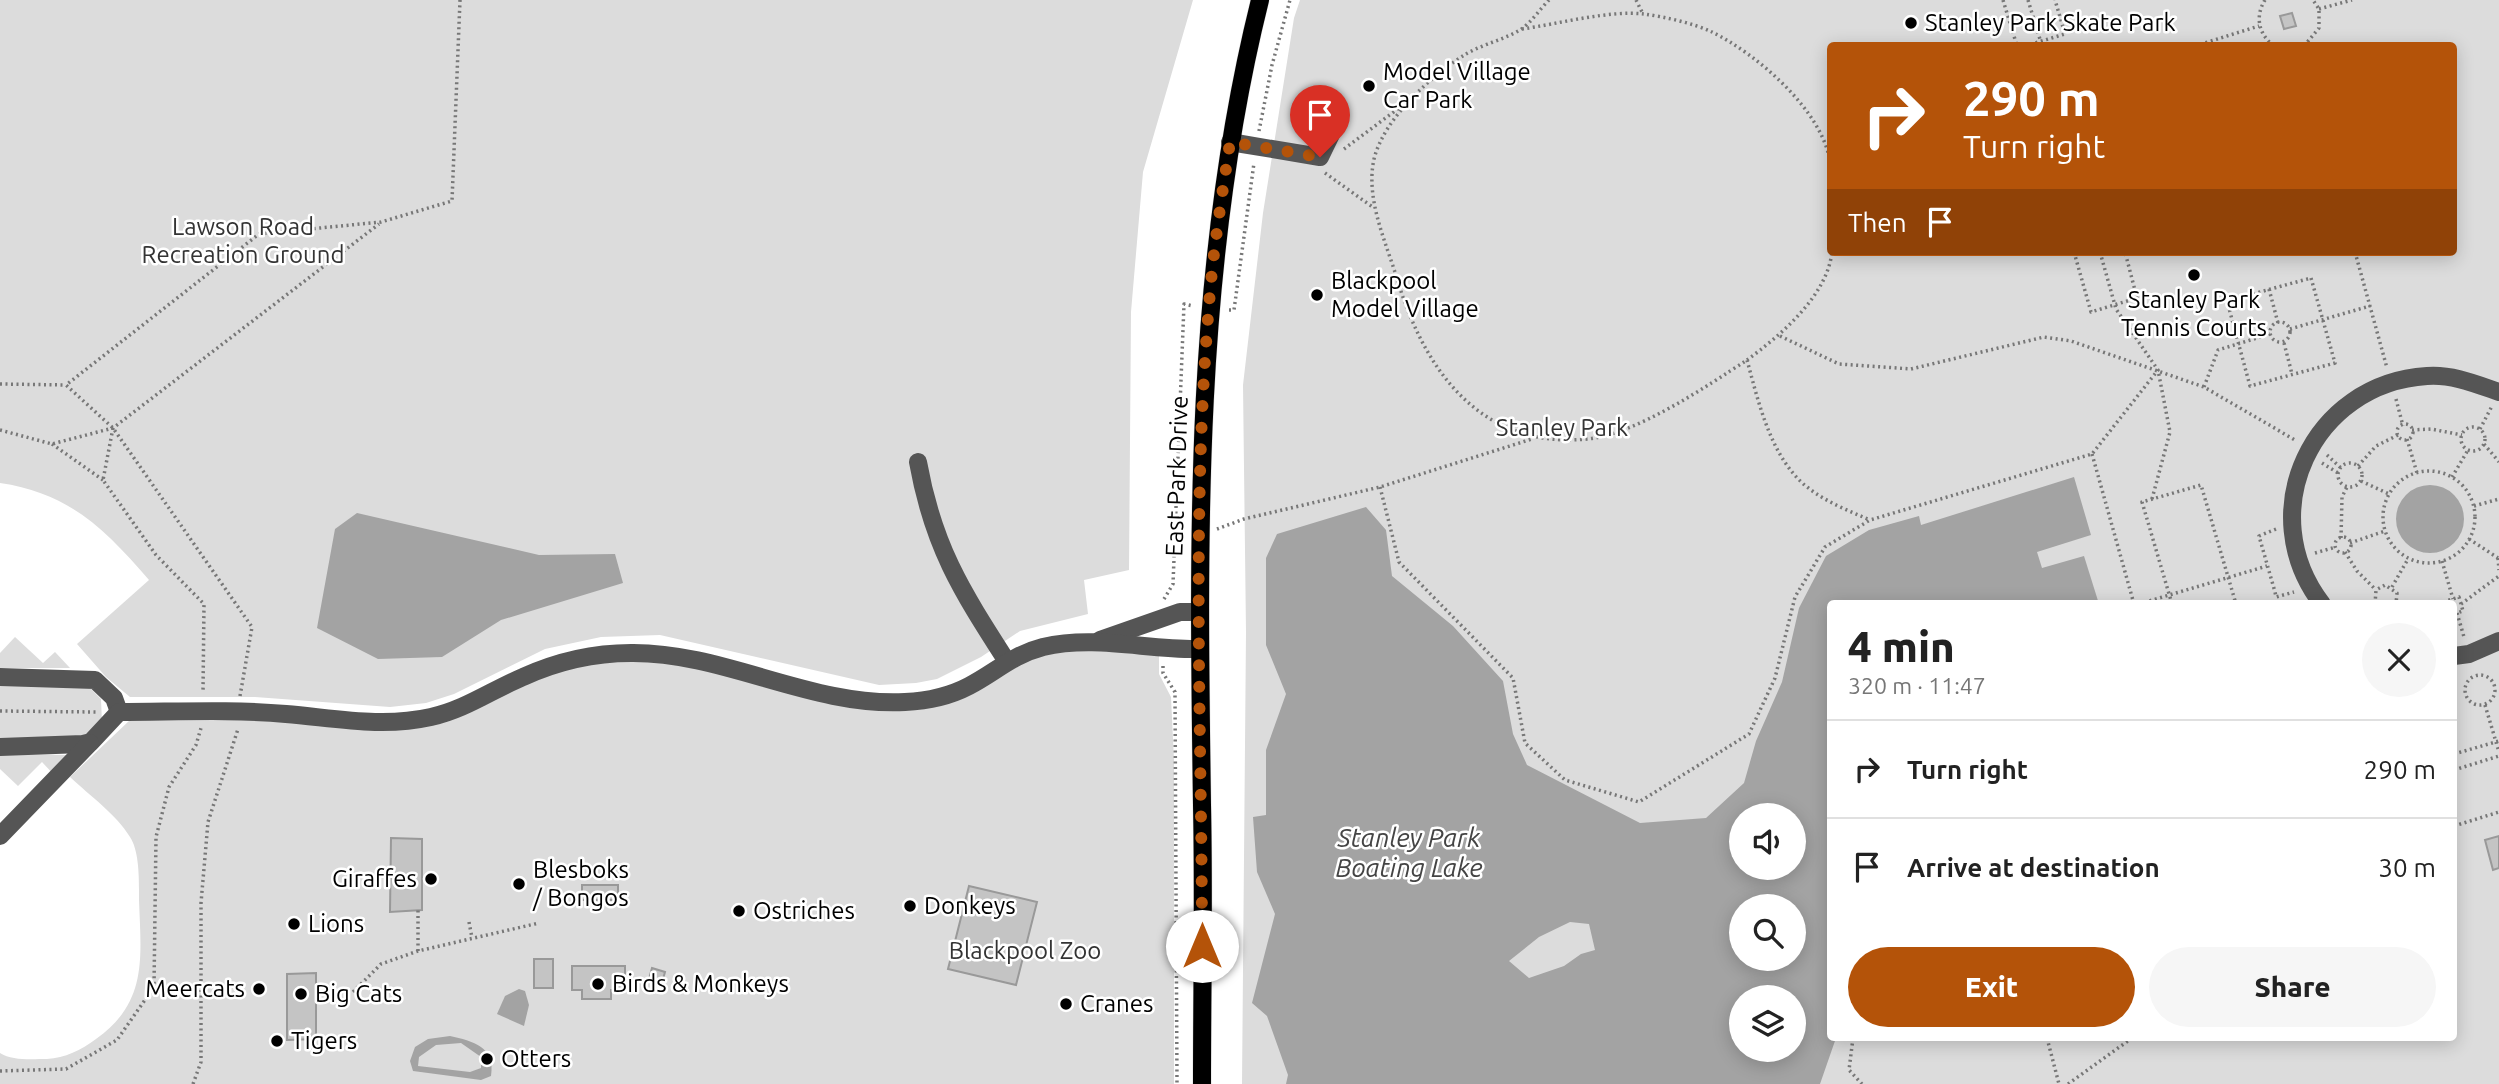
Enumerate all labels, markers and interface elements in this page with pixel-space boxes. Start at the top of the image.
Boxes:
place label: Stanley Park Skate Park [1925,9,2176,36]
marker: Stanley Park Skate Park [1903,15,1919,31]
place label: Model Village Car Park [1383,58,1531,113]
icon: right [1848,70,1939,161]
text: 290 m [1963,70,2100,125]
marker: Model Village Car Park [1361,78,1377,94]
pin [1290,85,1350,157]
icon: arrive [1301,96,1339,134]
text: Turn right [1963,128,2105,164]
icon: arrive [1921,203,1959,241]
text: Then [1848,208,1907,237]
park label: Lawson Road Recreation Ground [142,213,344,268]
place label: Blackpool Model Village [1331,267,1479,322]
marker: Stanley Park Tennis Courts [2186,267,2202,283]
place label: Stanley Park Tennis Courts [2121,286,2267,341]
marker: Blackpool Model Village [1309,287,1325,303]
street label: East Park Drive [1160,395,1193,557]
park label: Stanley Park [1496,414,1628,441]
text: 4 min [1848,623,1955,670]
button: close [2362,623,2436,697]
text: 320 m · 11:47 [1848,673,1986,698]
icon: right [1848,750,1886,788]
text: Turn right [1907,755,2028,784]
text: 290 m [2364,755,2436,784]
map controls [1729,803,1806,1062]
button: sound [1729,803,1806,880]
water label: Stanley Park Boating Lake [1335,823,1483,882]
icon: arrive [1848,848,1886,886]
text: Arrive at destination [1907,853,2160,882]
text: 30 m [2378,853,2436,882]
place label: Blesboks / Bongos [532,856,629,911]
place label: Giraffes [332,865,417,892]
marker: Giraffes [423,871,439,887]
marker: Blesboks / Bongos [511,876,527,892]
place label: Donkeys [924,892,1016,919]
button: search [1729,894,1806,971]
place label: Ostriches [753,897,855,924]
marker: Donkeys [902,898,918,914]
marker: Ostriches [731,903,747,919]
position arrow [1165,909,1239,983]
place label: Lions [308,910,364,937]
marker: Lions [286,916,302,932]
park label: Blackpool Zoo [949,937,1101,964]
button: Exit [1848,947,2135,1027]
button: Share [2149,947,2436,1027]
place label: Birds & Monkeys [612,970,789,997]
place label: Meercats [145,975,245,1002]
marker: Birds & Monkeys [590,976,606,992]
place label: Big Cats [315,980,402,1007]
marker: Meercats [251,981,267,997]
button: layers [1729,985,1806,1062]
marker: Big Cats [293,986,309,1002]
place label: Cranes [1080,990,1154,1017]
marker: Cranes [1058,996,1074,1012]
place label: Tigers [291,1027,357,1054]
marker: Tigers [269,1033,285,1049]
place label: Otters [501,1045,571,1072]
marker: Otters [479,1051,495,1067]

